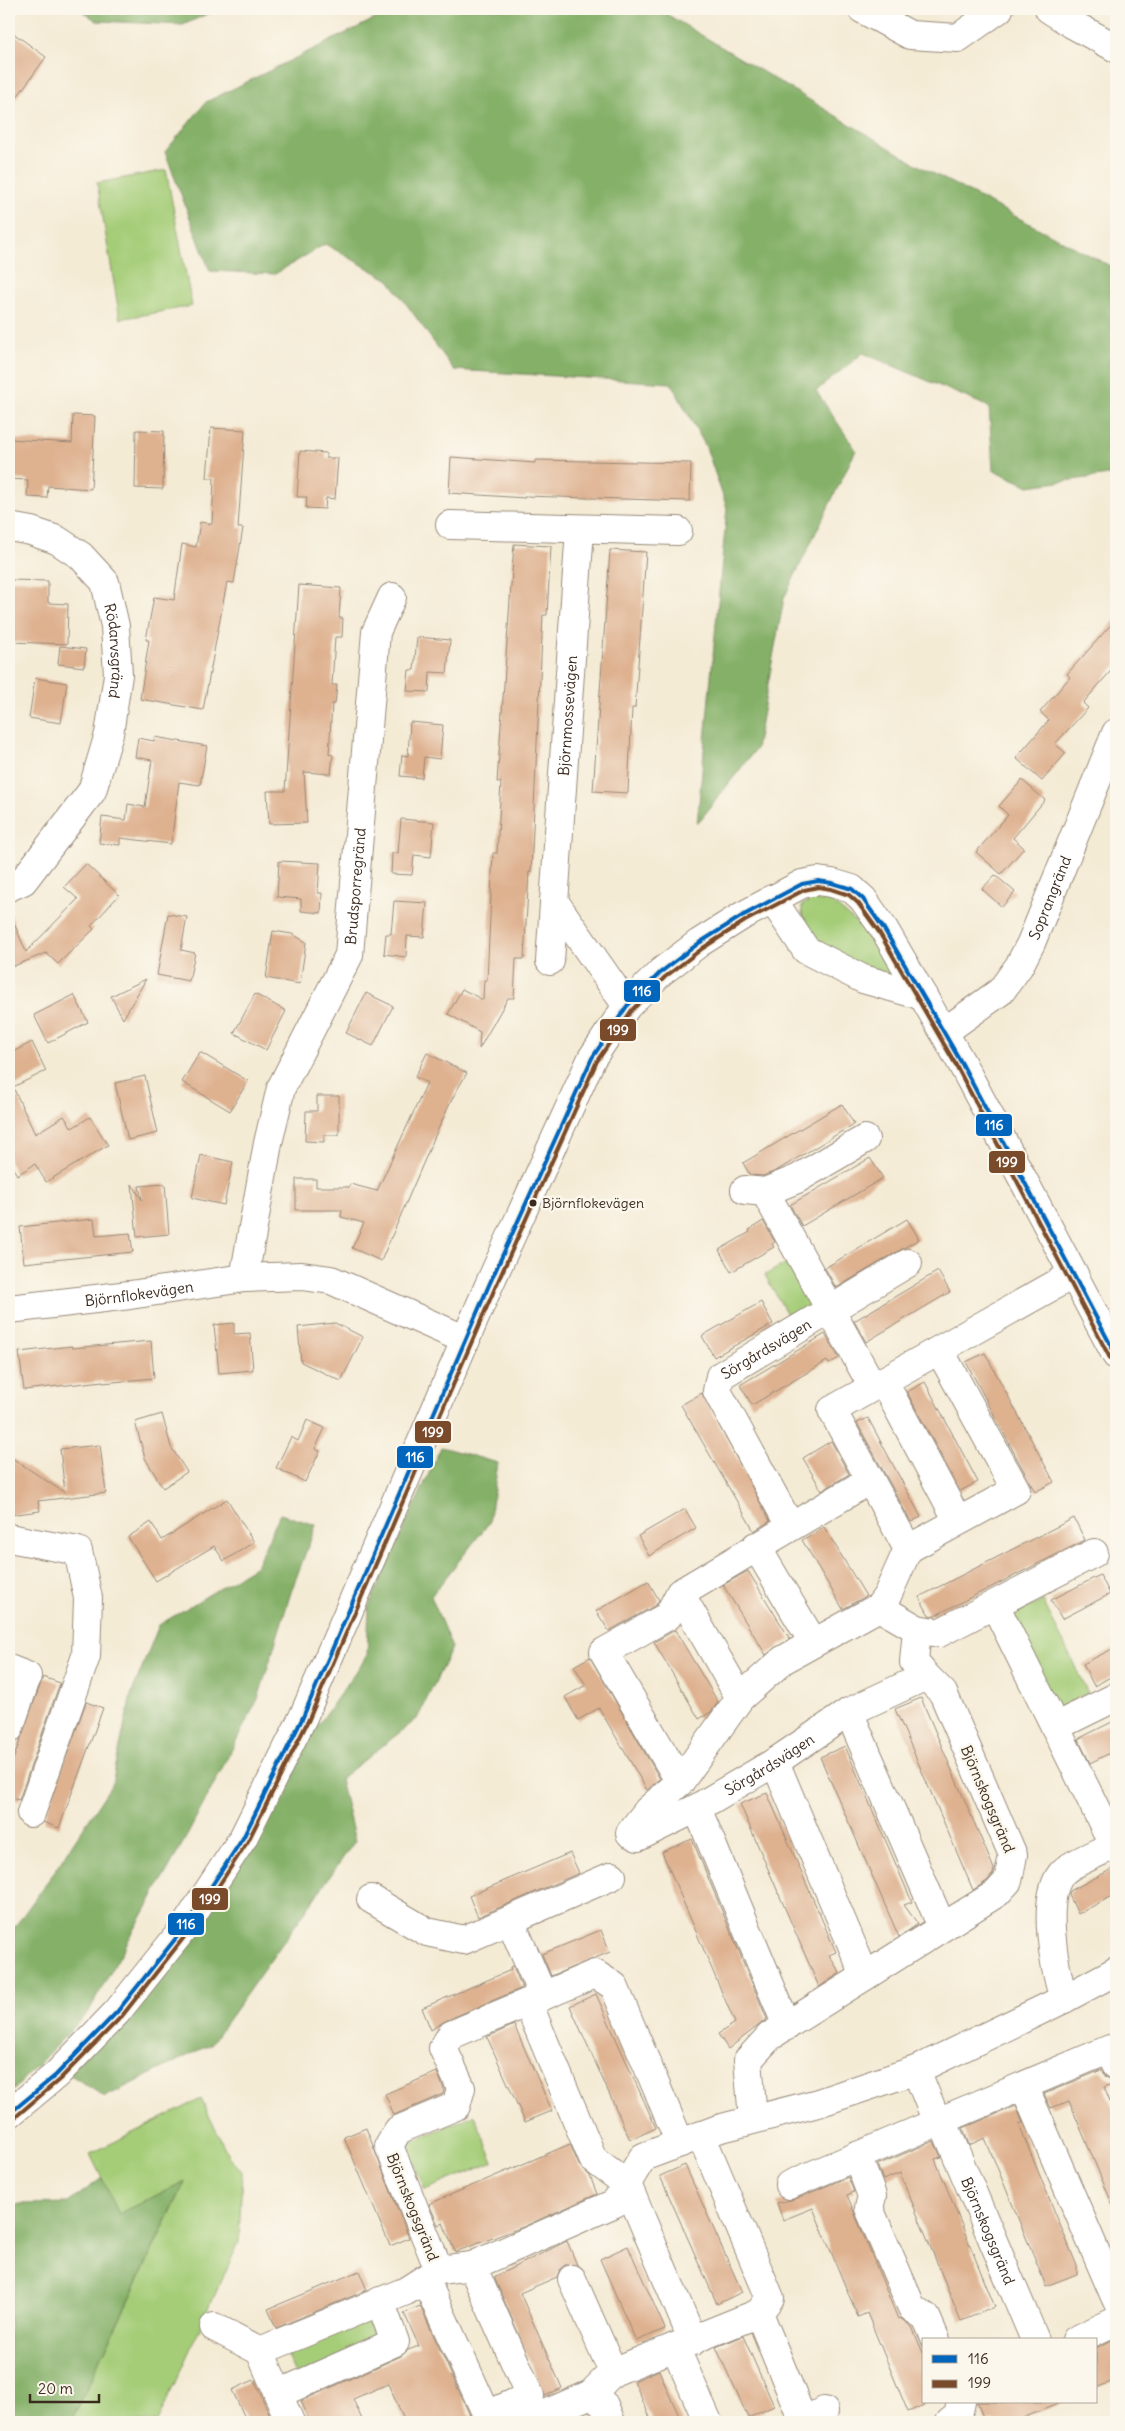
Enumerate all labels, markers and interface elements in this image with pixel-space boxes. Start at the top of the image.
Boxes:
street label: Rödarvsgränd [101,601,128,700]
street label: Björnmossevägen [553,654,581,776]
street label: Brudsporregränd [340,827,369,946]
street label: Soprangränd [1024,853,1075,942]
line badge: 116 [623,979,661,1003]
text: 116 [632,982,652,1000]
line badge: 199 [599,1018,637,1042]
text: 199 [607,1021,629,1039]
line badge: 116 [975,1113,1013,1137]
text: 116 [984,1116,1004,1134]
line badge: 199 [988,1150,1026,1174]
text: 199 [996,1153,1018,1171]
place label: Björnflokevägen [542,1194,644,1212]
marker: Björnflokevägen [528,1198,538,1208]
street label: Björnflokevägen [84,1276,195,1310]
street label: Sörgårdsvägen [717,1314,815,1383]
line badge: 199 [414,1420,452,1444]
text: 199 [422,1423,444,1441]
line badge: 116 [396,1445,434,1469]
text: 116 [405,1448,425,1466]
street label: Sörgårdsvägen [721,1729,818,1799]
street label: Björnskogsgränd [957,1742,1019,1856]
line badge: 199 [191,1887,229,1911]
text: 199 [199,1890,221,1908]
line badge: 116 [167,1912,205,1936]
text: 116 [176,1915,196,1933]
street label: Björnskogsgränd [383,2150,443,2264]
street label: Björnskogsgränd [958,2174,1020,2287]
legend [922,2338,1098,2404]
text: 116 [968,2349,989,2368]
scale bar [30,2371,99,2403]
text: 199 [968,2373,991,2392]
text: 20 m [38,2379,73,2398]

